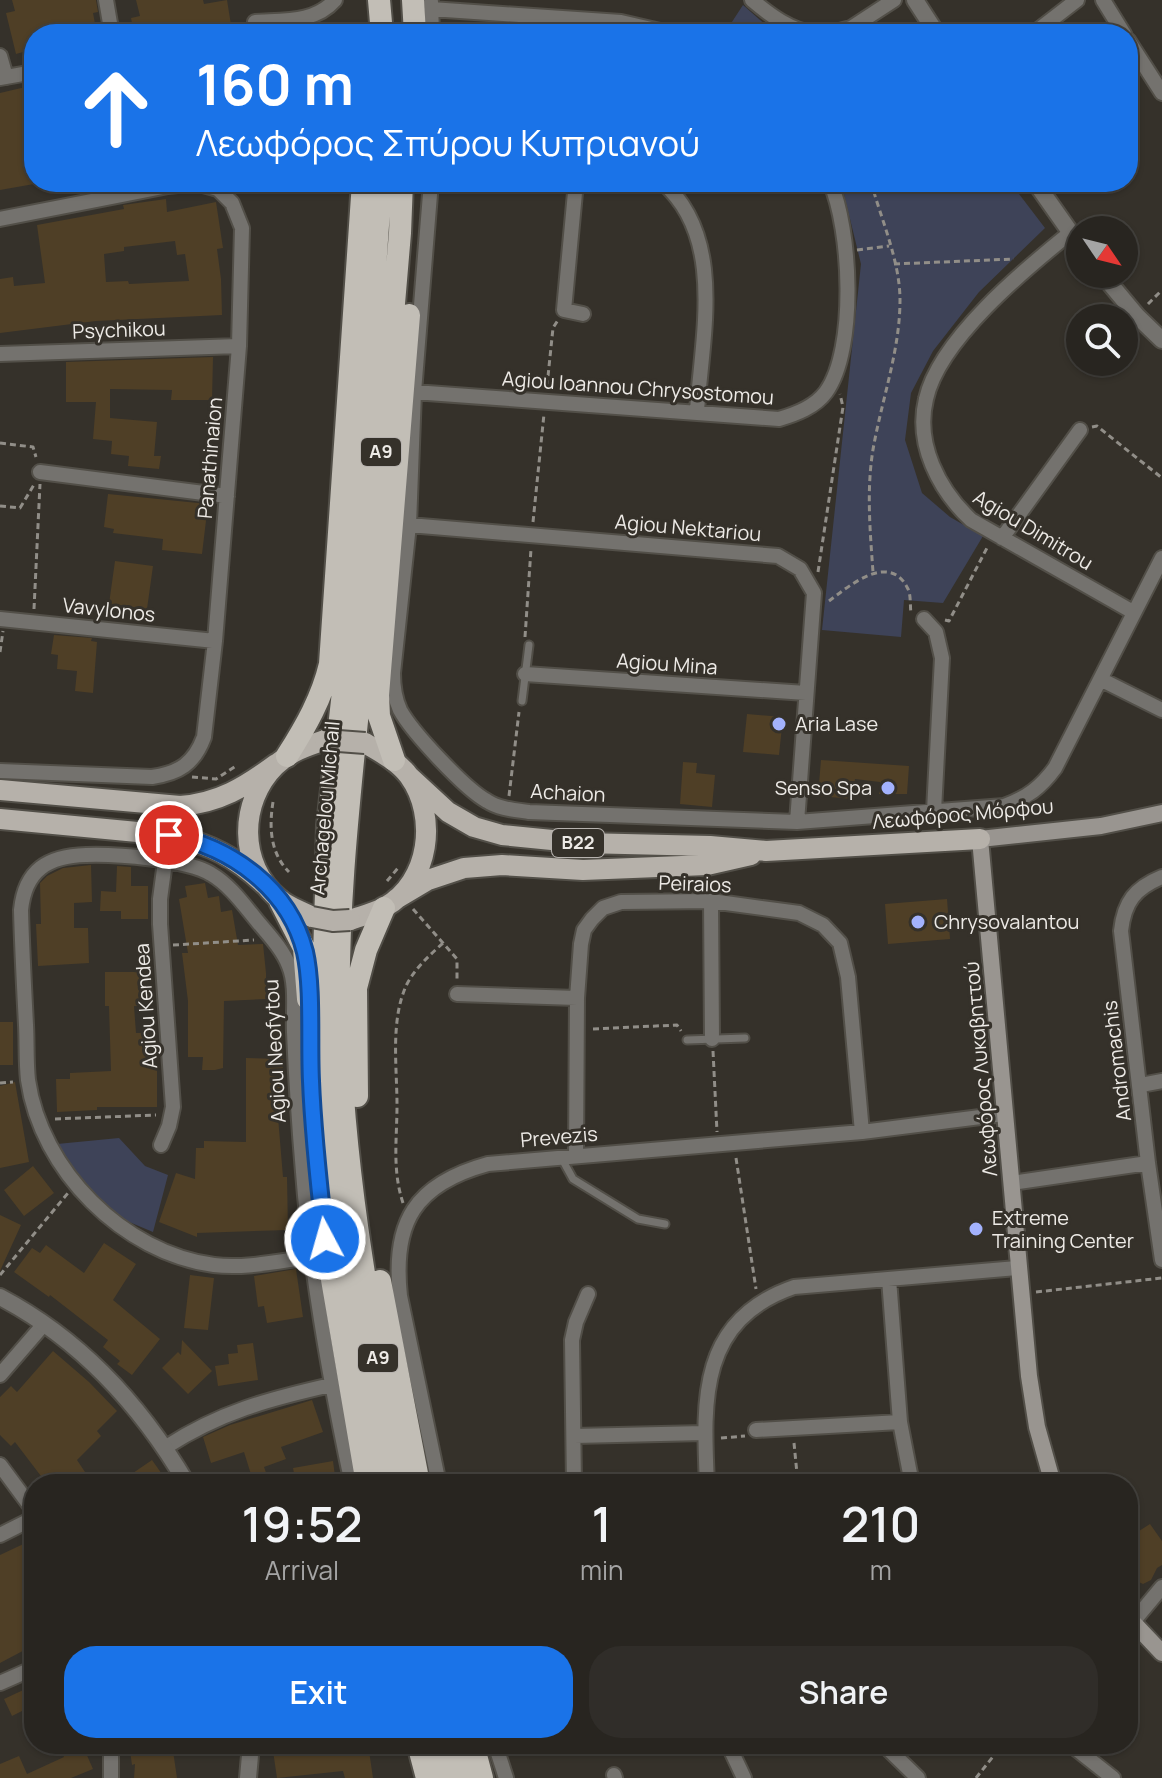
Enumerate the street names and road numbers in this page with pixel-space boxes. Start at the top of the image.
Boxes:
street label: Psychikou [72,314,166,345]
street label: Agiou Ioannou Chrysostomou [501,365,775,410]
street label: Panathinaion [191,396,228,520]
road number: A9 [361,438,401,466]
street label: Agiou Dimitrou [968,483,1098,576]
street label: Agiou Nektariou [614,508,762,547]
street label: Vavylonos [61,591,157,628]
street label: Agiou Mina [616,646,719,681]
street label: Archagelou Michail [303,720,346,896]
street label: Achaion [530,777,606,808]
street label: Λεωφόρος Μόρφου [871,792,1055,835]
road number: B22 [552,829,604,857]
street label: Peiraios [658,869,732,898]
street label: Agiou Kendea [128,942,163,1070]
street label: Λεωφόρος Λυκαβηττού [958,960,1003,1178]
street label: Agiou Neofytou [257,978,292,1124]
street label: Andromachis [1096,999,1137,1123]
street label: Prevezis [519,1120,599,1153]
road number: A9 [358,1344,398,1372]

